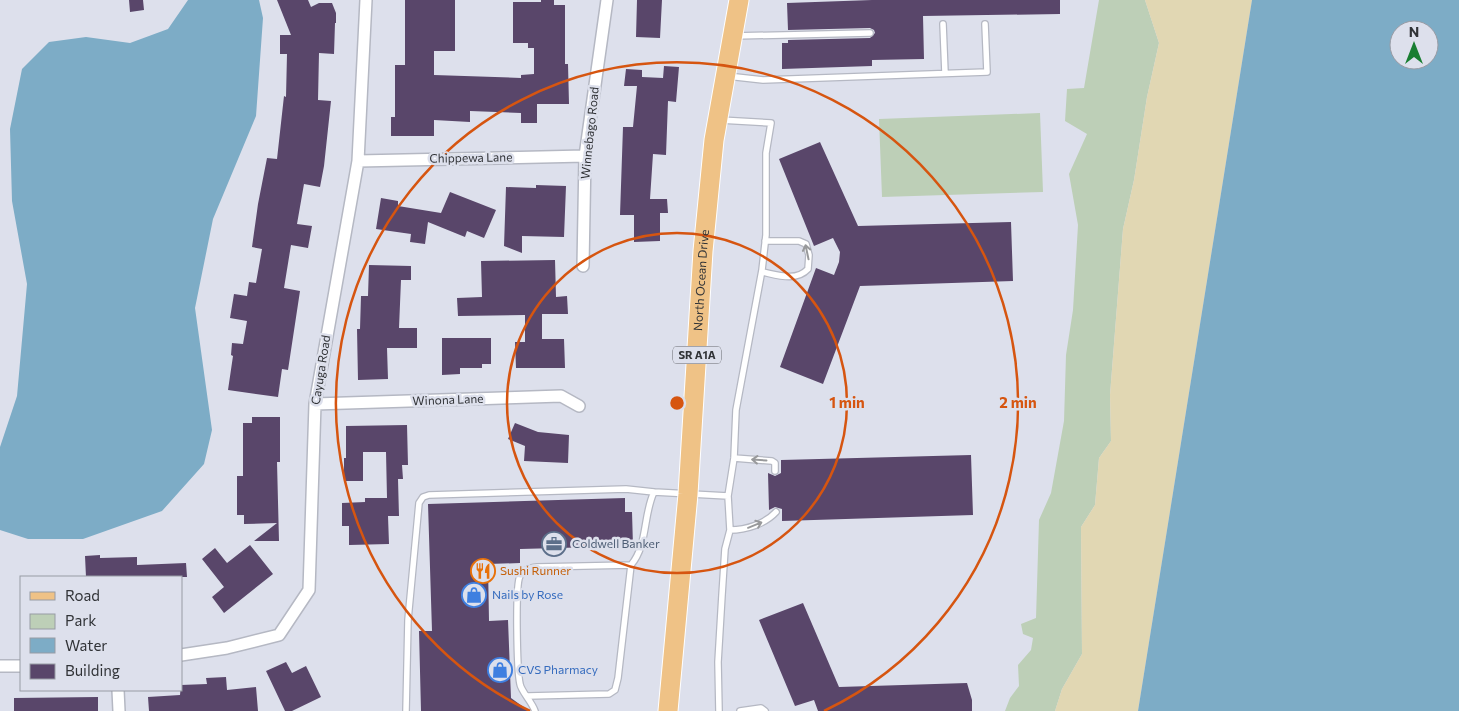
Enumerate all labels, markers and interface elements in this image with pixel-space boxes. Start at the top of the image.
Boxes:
north arrow [1389,20,1439,70]
text: N [1409,23,1419,40]
street label: Winnebago Road [577,86,601,180]
street label: Chippewa Lane [429,149,513,165]
street label: North Ocean Drive [690,229,711,331]
one-way arrow [802,245,812,261]
street label: Cayuga Road [308,334,332,406]
road number: SR A1A [673,346,721,364]
street label: Winona Lane [412,391,484,407]
text: 1 min [829,393,865,411]
text: 2 min [999,393,1037,411]
centre of rings [668,394,686,412]
one-way arrow [751,455,767,464]
one-way arrow [747,519,762,529]
office icon: Coldwell Banker [541,531,567,557]
place label: Coldwell Banker [572,536,660,550]
restaurant icon: Sushi Runner [470,558,496,584]
place label: Sushi Runner [500,563,571,577]
legend [20,576,182,691]
shop icon: Nails by Rose [461,582,487,608]
text: Road [65,586,100,604]
place label: Nails by Rose [492,587,563,601]
text: Park [65,611,96,629]
text: Water [65,636,107,654]
shop icon: CVS Pharmacy [487,657,513,683]
text: Building [65,661,120,679]
place label: CVS Pharmacy [518,662,598,676]

